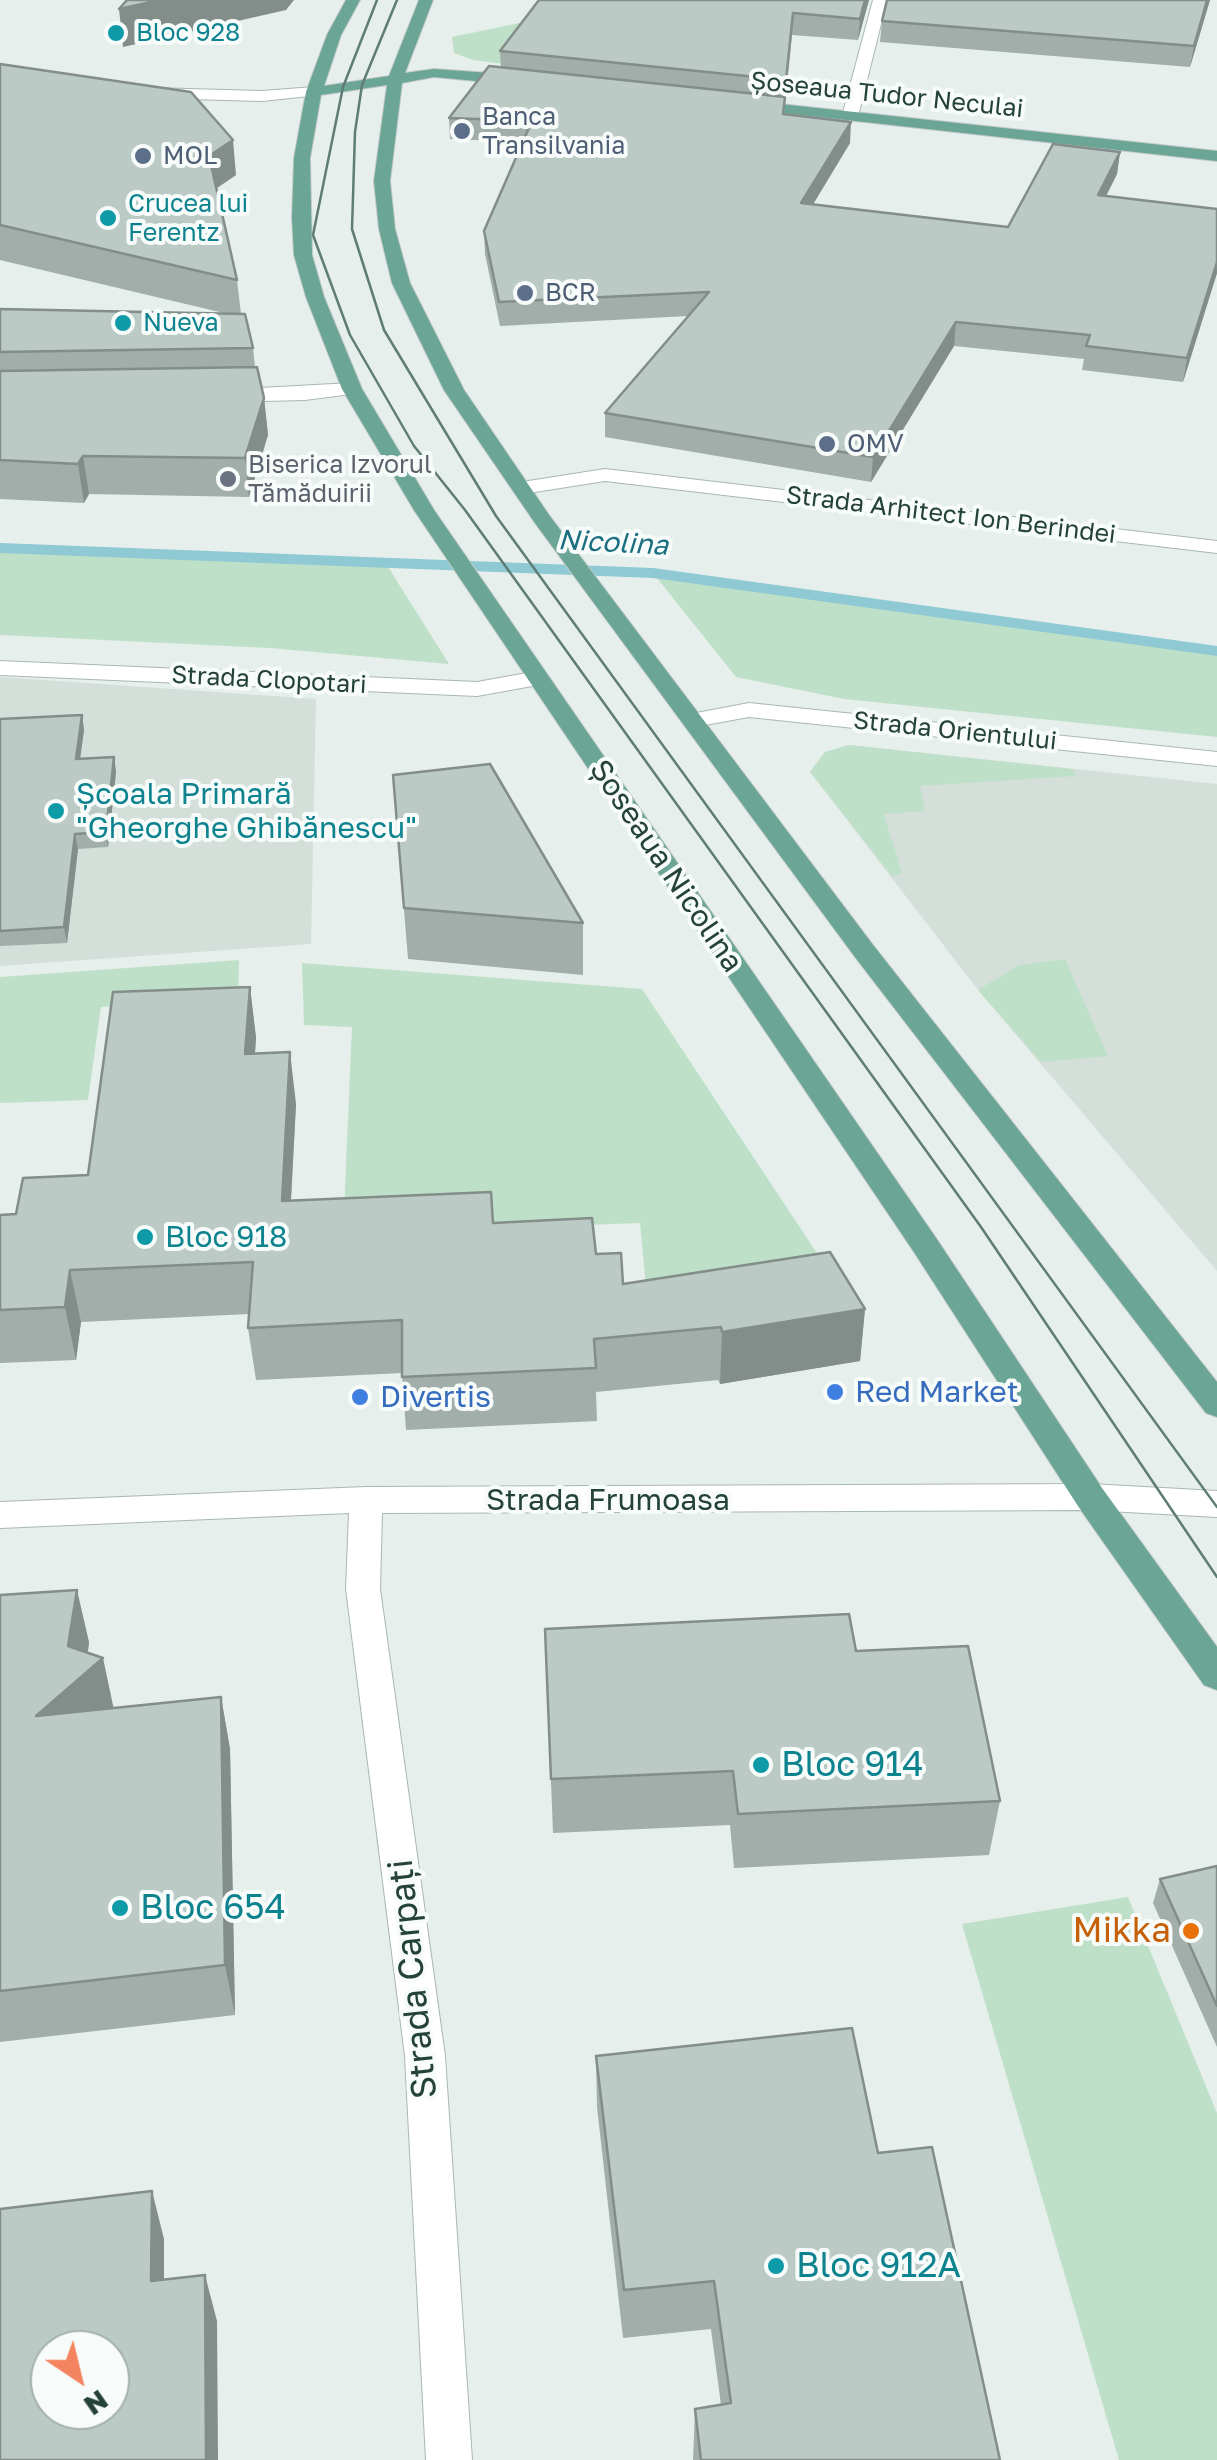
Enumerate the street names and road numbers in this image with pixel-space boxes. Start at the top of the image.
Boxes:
street label: Șoseaua Tudor Neculai [749,66,1025,124]
street label: Strada Arhitect Ion Berindei [784,480,1118,550]
street label: Strada Clopotari [171,660,367,700]
street label: Strada Orientului [852,705,1058,757]
street label: Șoseaua Nicolina [582,753,750,979]
street label: Strada Frumoasa [486,1482,730,1518]
street label: Strada Carpați [380,1857,446,2101]

